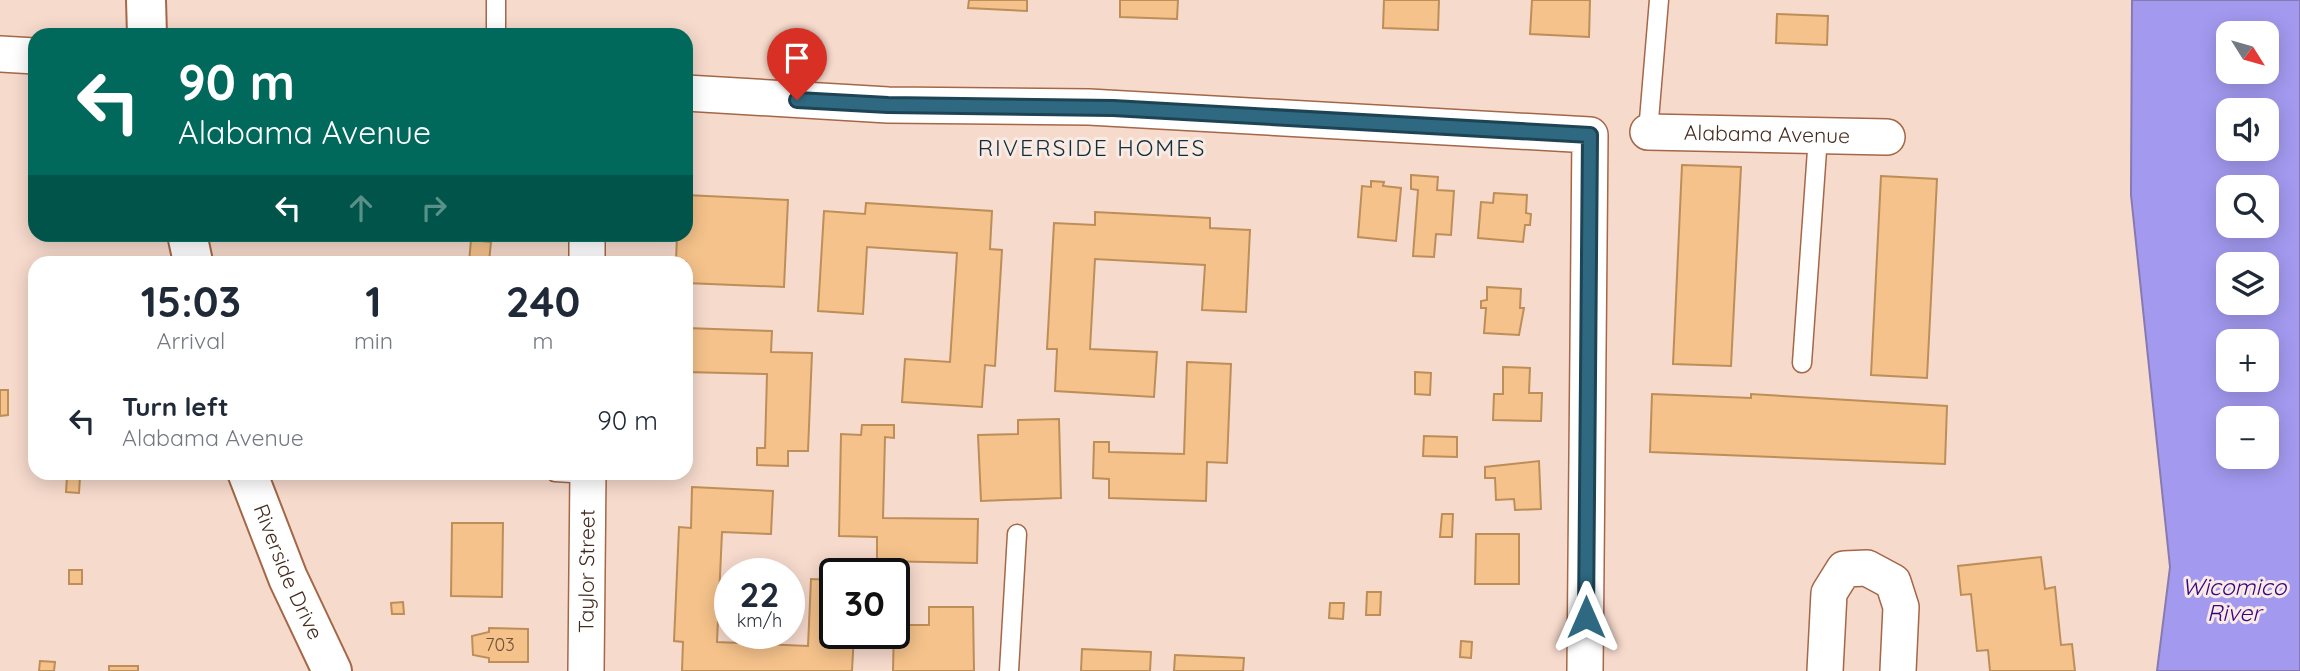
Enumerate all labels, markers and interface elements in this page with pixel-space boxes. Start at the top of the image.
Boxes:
north arrow [2216,21,2278,84]
map controls [2216,21,2279,469]
pin [767,28,827,100]
icon: arrive [778,39,816,77]
text: 90 m [178,51,295,112]
icon: left [63,56,154,147]
button: sound [2216,98,2279,161]
text: Alabama Avenue [178,112,431,152]
street label: Alabama Avenue [1684,119,1850,148]
district label: RIVERSIDE HOMES [978,133,1206,162]
button: search [2216,175,2279,238]
icon: left [269,189,307,227]
icon: ahead [342,189,380,227]
icon: right [415,189,453,227]
button: layers [2216,252,2279,315]
text: 15:03 [141,275,241,328]
text: 1 [365,275,382,328]
text: 240 [506,275,580,328]
text: Arrival [157,326,225,355]
text: min [354,326,393,355]
text: m [533,326,554,355]
button: + [2216,329,2279,392]
text: Turn left [122,390,229,423]
icon: left [63,402,101,440]
text: 90 m [597,404,658,437]
button: − [2216,406,2279,469]
text: Alabama Avenue [122,423,304,452]
street label: Riverside Drive [249,500,329,643]
street label: Taylor Street [572,509,600,633]
speed limit sign: 30 [819,558,910,649]
text: 22 [740,572,779,616]
water label: Wicomico River [2182,572,2287,627]
position arrow [1549,580,1623,654]
text: km/h [737,609,782,632]
house number: 703 [485,633,515,656]

